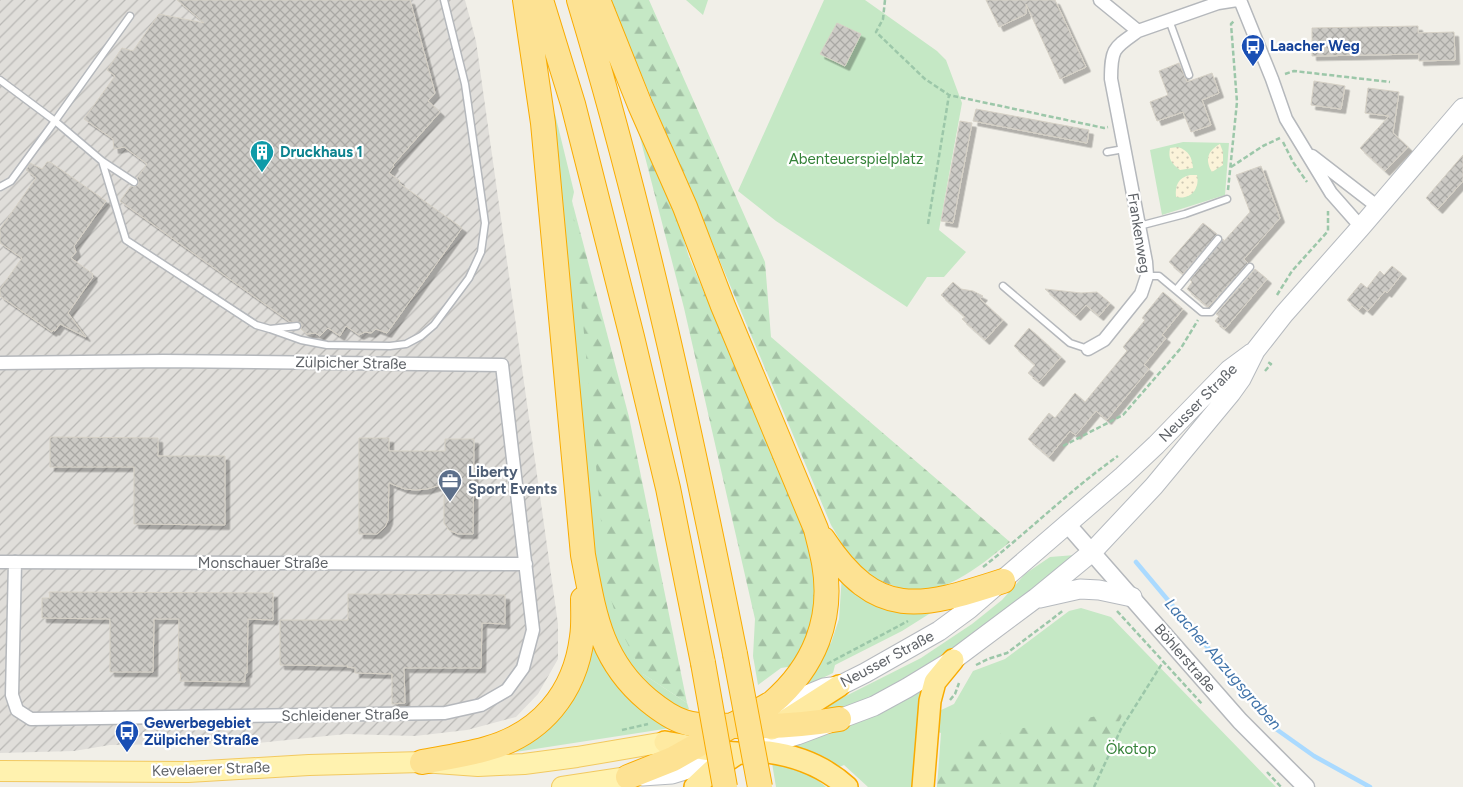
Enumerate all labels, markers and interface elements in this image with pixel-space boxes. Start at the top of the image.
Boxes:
bus stop icon: Laacher Weg [1240,33,1266,67]
place label: Laacher Weg [1270,37,1360,55]
building icon: Druckhaus 1 [249,139,275,173]
place label: Druckhaus 1 [280,143,363,161]
park label: Abenteuerspielplatz [789,150,923,168]
street label: Frankenweg [1124,191,1154,275]
street label: Zülpicher Straße [295,353,407,373]
street label: Neusser Straße [1155,360,1241,446]
place label: Liberty Sport Events [468,463,557,498]
office icon: Liberty Sport Events [437,468,463,502]
street label: Monschauer Straße [198,554,328,572]
water label: Laacher Abzugsgraben [1161,594,1285,734]
street label: Böhlerstraße [1150,620,1220,696]
street label: Neusser Straße [837,627,937,691]
street label: Schleidener Straße [281,705,409,725]
place label: Gewerbegebiet Zülpicher Straße [144,714,260,749]
bus stop icon: Gewerbegebiet Zülpicher Straße [114,719,140,753]
park label: Ökotop [1106,740,1156,758]
street label: Kevelaerer Straße [152,758,270,780]

